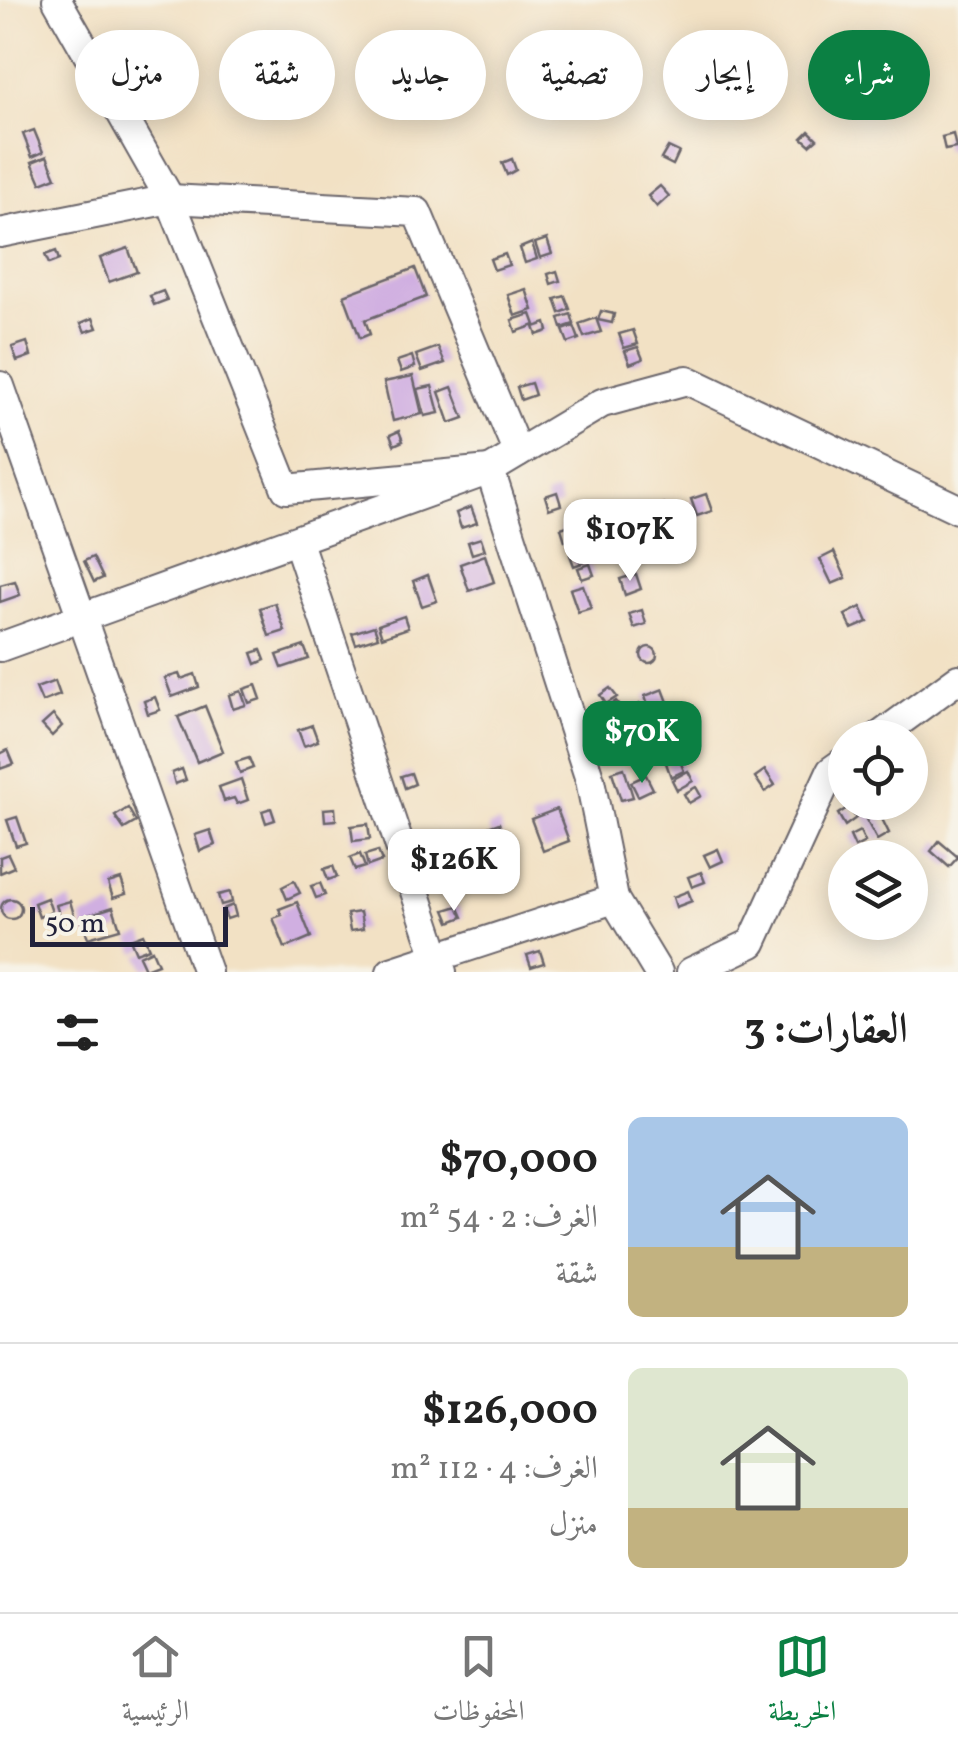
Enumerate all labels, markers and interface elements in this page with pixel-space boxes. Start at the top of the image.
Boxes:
chip: منزل [75,30,199,120]
chip: شقة [219,30,335,120]
chip: جديد [355,30,486,120]
chip: تصفية [506,30,643,120]
chip: إيجار [663,30,788,120]
chip: شراء [808,30,930,120]
pin: $107K [560,499,700,584]
text: $107K [586,509,674,553]
pin: $70K [583,701,701,786]
text: $70K [605,711,679,755]
map controls [828,720,928,940]
button: locate [828,720,928,820]
pin: $126K [384,829,524,914]
text: $126K [410,839,498,883]
button: layers [828,840,928,940]
scale bar [30,902,228,946]
text: 50 m [45,905,105,944]
text: العقارات: 3 [744,1002,908,1061]
icon: filters [50,1005,105,1060]
text: $70,000 [440,1132,598,1191]
icon: home [708,1157,828,1277]
text: الغرف: 2 · 54 m² [400,1197,598,1241]
text: شقة [556,1253,598,1297]
text: $126,000 [422,1383,598,1442]
icon: home [708,1408,828,1528]
text: الغرف: 4 · 112 m² [391,1448,598,1492]
text: منزل [549,1504,598,1548]
tab: الرئيسية [122,1629,189,1738]
tab: المحفوظات [432,1629,525,1738]
tab: الخريطة [768,1629,836,1738]

